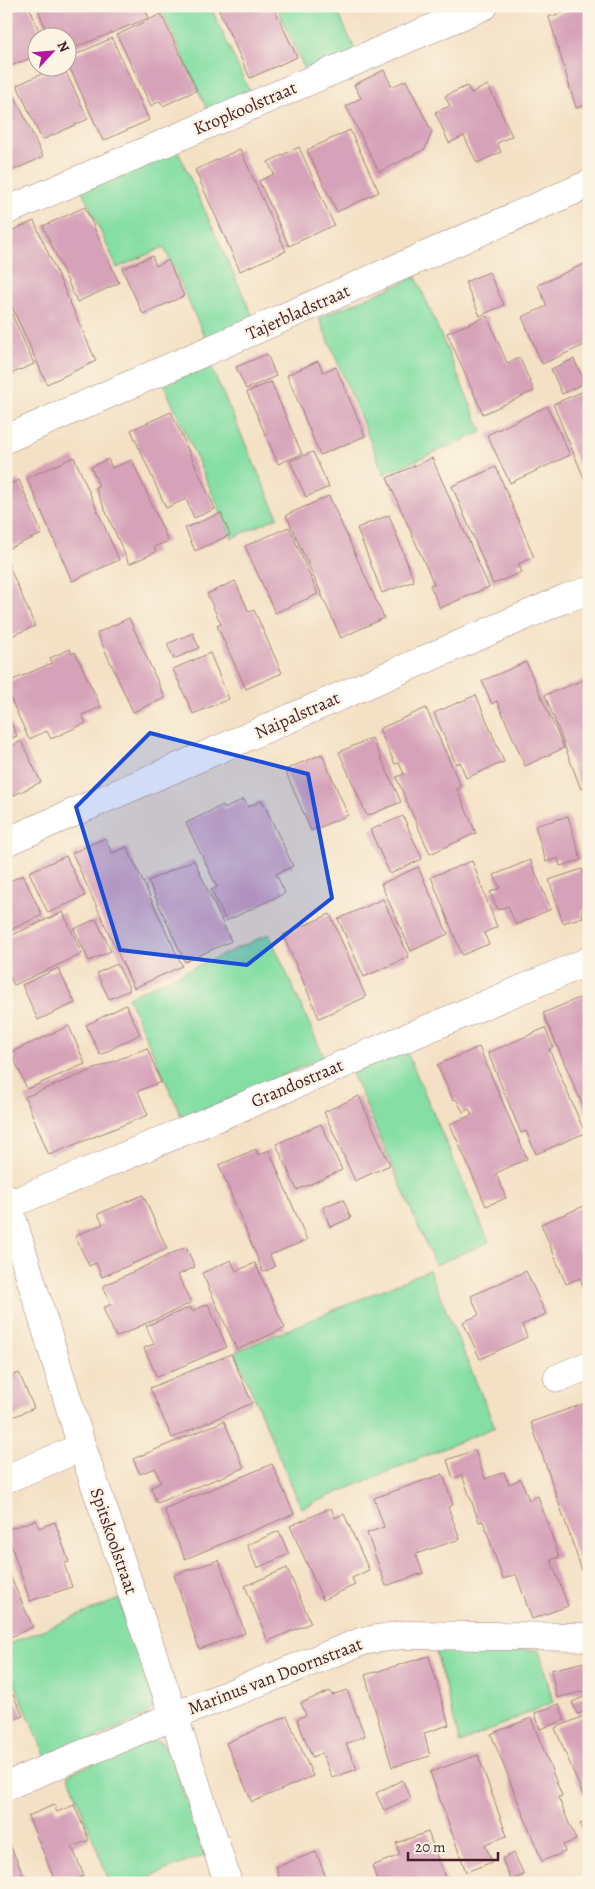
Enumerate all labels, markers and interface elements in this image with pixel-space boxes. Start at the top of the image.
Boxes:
north arrow [28,28,78,78]
text: N [52,38,74,55]
street label: Kropkoolstraat [190,75,300,141]
street label: Tajerbladstraat [242,278,354,346]
street label: Naipalstraat [251,686,343,744]
street label: Grandostraat [247,1053,347,1113]
street label: Spitskoolstraat [85,1485,143,1597]
street label: Marinus van Doornstraat [184,1632,366,1720]
scale bar [408,1829,498,1861]
text: 20 m [415,1837,446,1857]

